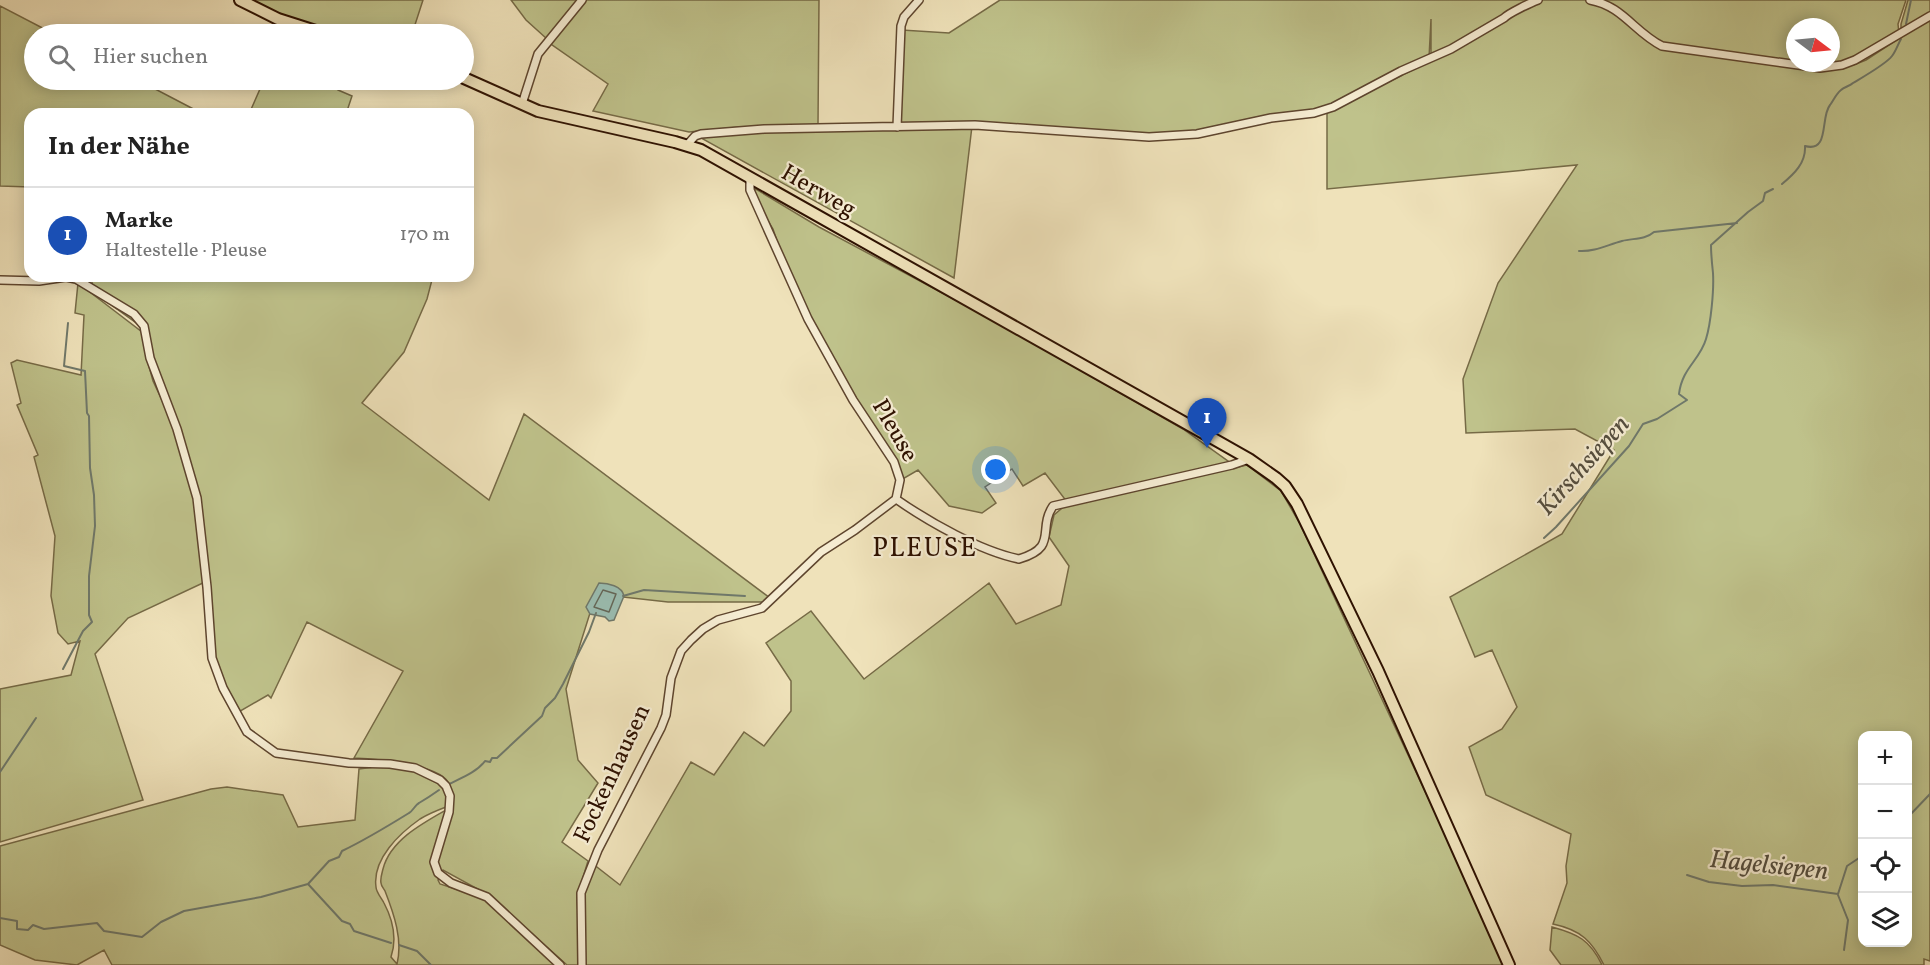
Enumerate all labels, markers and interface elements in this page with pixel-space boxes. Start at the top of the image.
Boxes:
north arrow [1786,18,1840,72]
search box [24,24,474,90]
icon: search [45,41,78,74]
text: Hier suchen [93,42,208,73]
text: In der Nähe [48,129,190,165]
street label: Herweg [774,157,862,227]
text: Marke [105,206,173,237]
text: 1 [63,221,72,249]
text: 170 m [400,221,450,249]
text: Haltestelle · Pleuse [105,237,267,265]
street label: Pleuse [862,393,926,469]
pin: 1 [1188,398,1226,448]
water label: Kirschsiepen [1529,408,1639,524]
your location [981,455,1010,484]
district label: PLEUSE [872,530,978,568]
street label: Fockenhausen [566,699,660,849]
map controls [1858,731,1912,947]
button: + [1858,731,1912,785]
button: − [1858,785,1912,839]
button: locate [1858,839,1912,893]
water label: Hagelsiepen [1708,842,1830,890]
button: layers [1858,893,1912,947]

